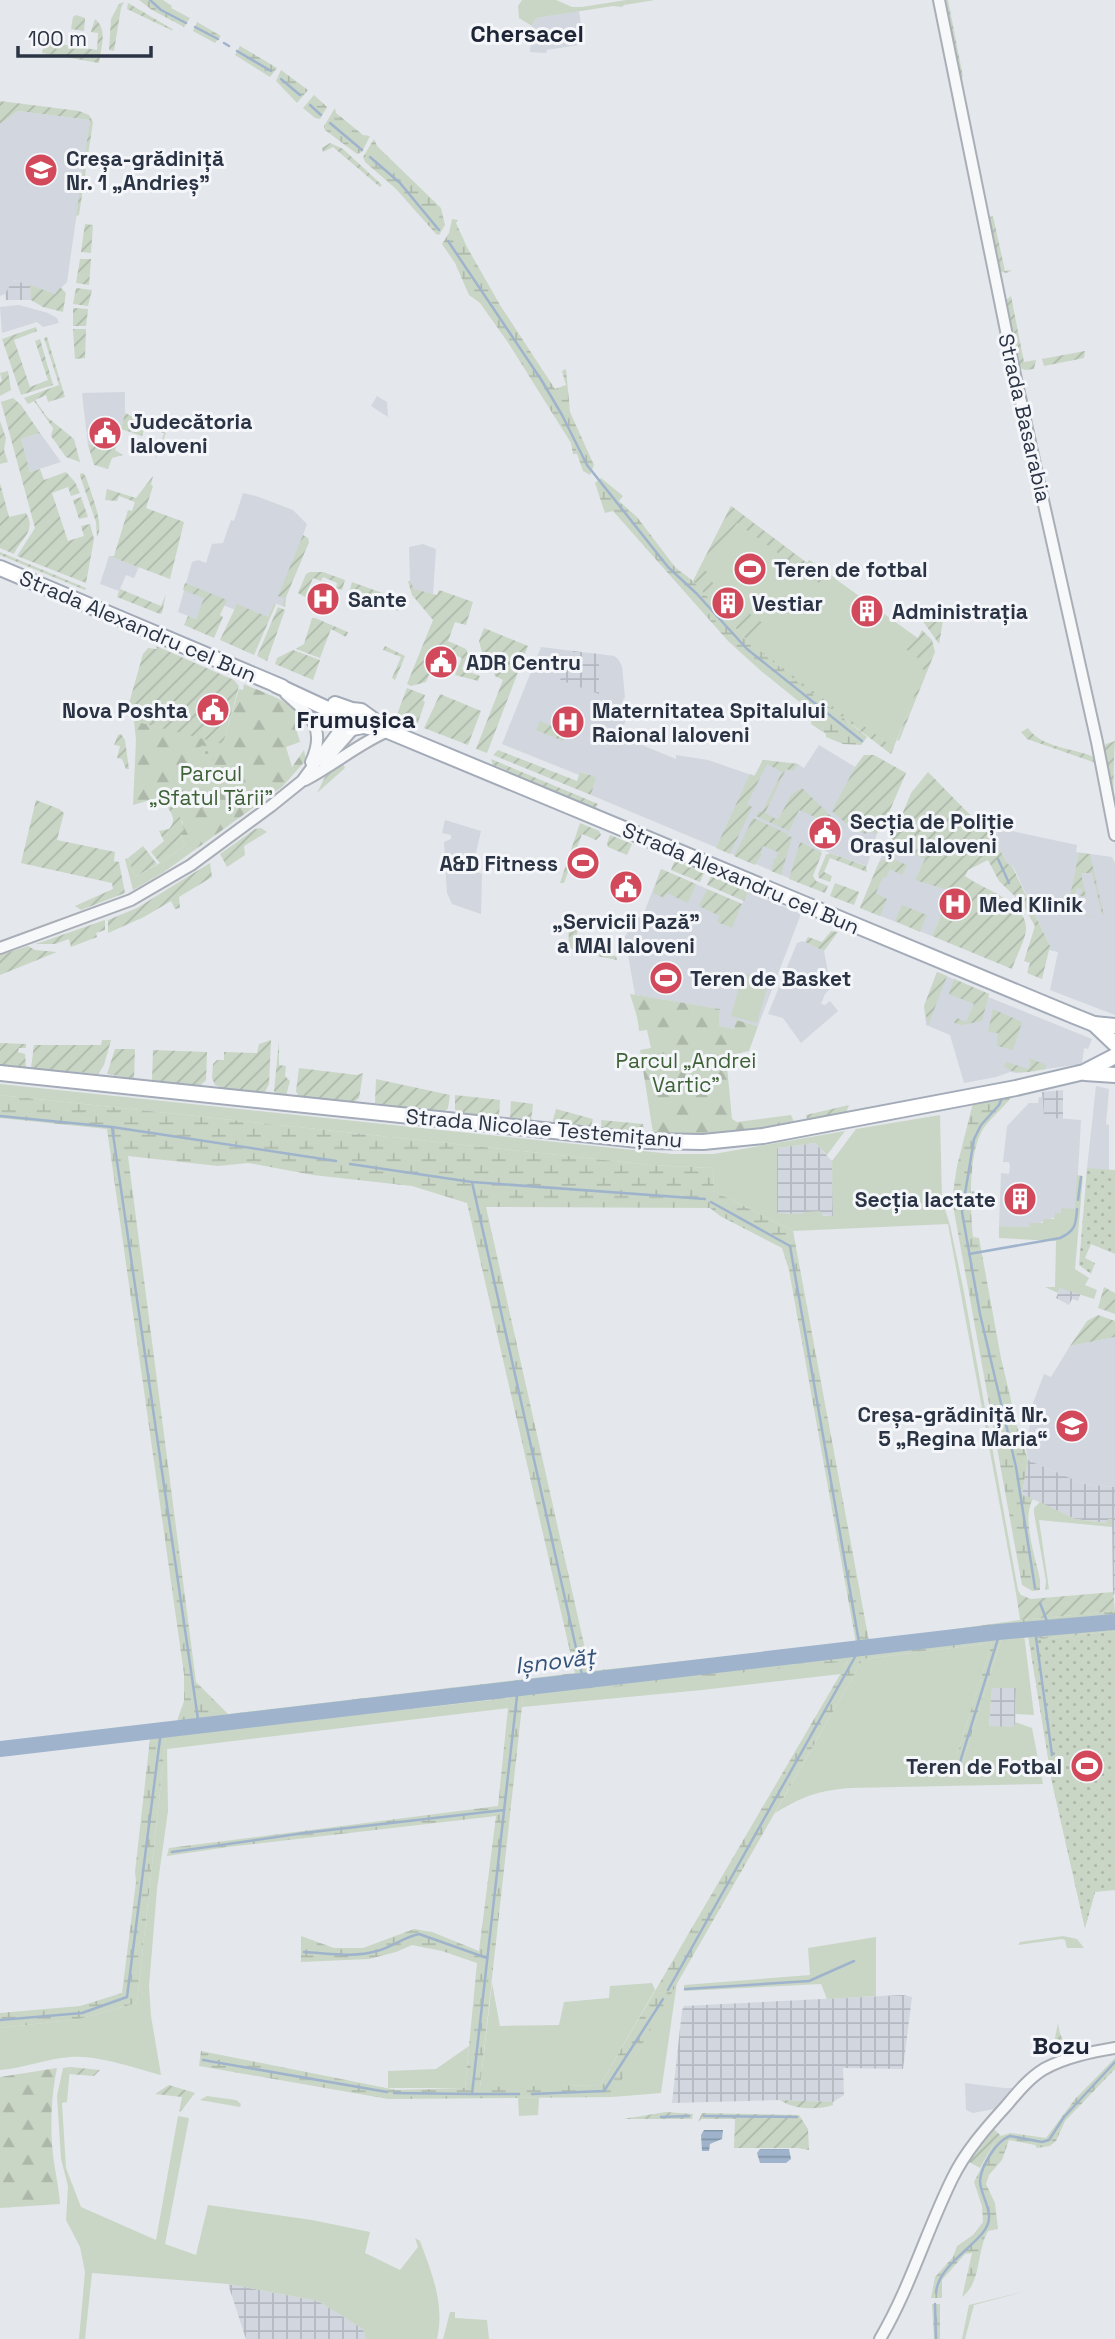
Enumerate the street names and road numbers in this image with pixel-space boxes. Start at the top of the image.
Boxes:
street label: Strada Basarabia [992,331,1058,505]
street label: Strada Alexandru cel Bun [15,564,261,688]
street label: Strada Alexandru cel Bun [618,816,864,940]
street label: Strada Nicolae Testemițanu [405,1102,683,1154]

